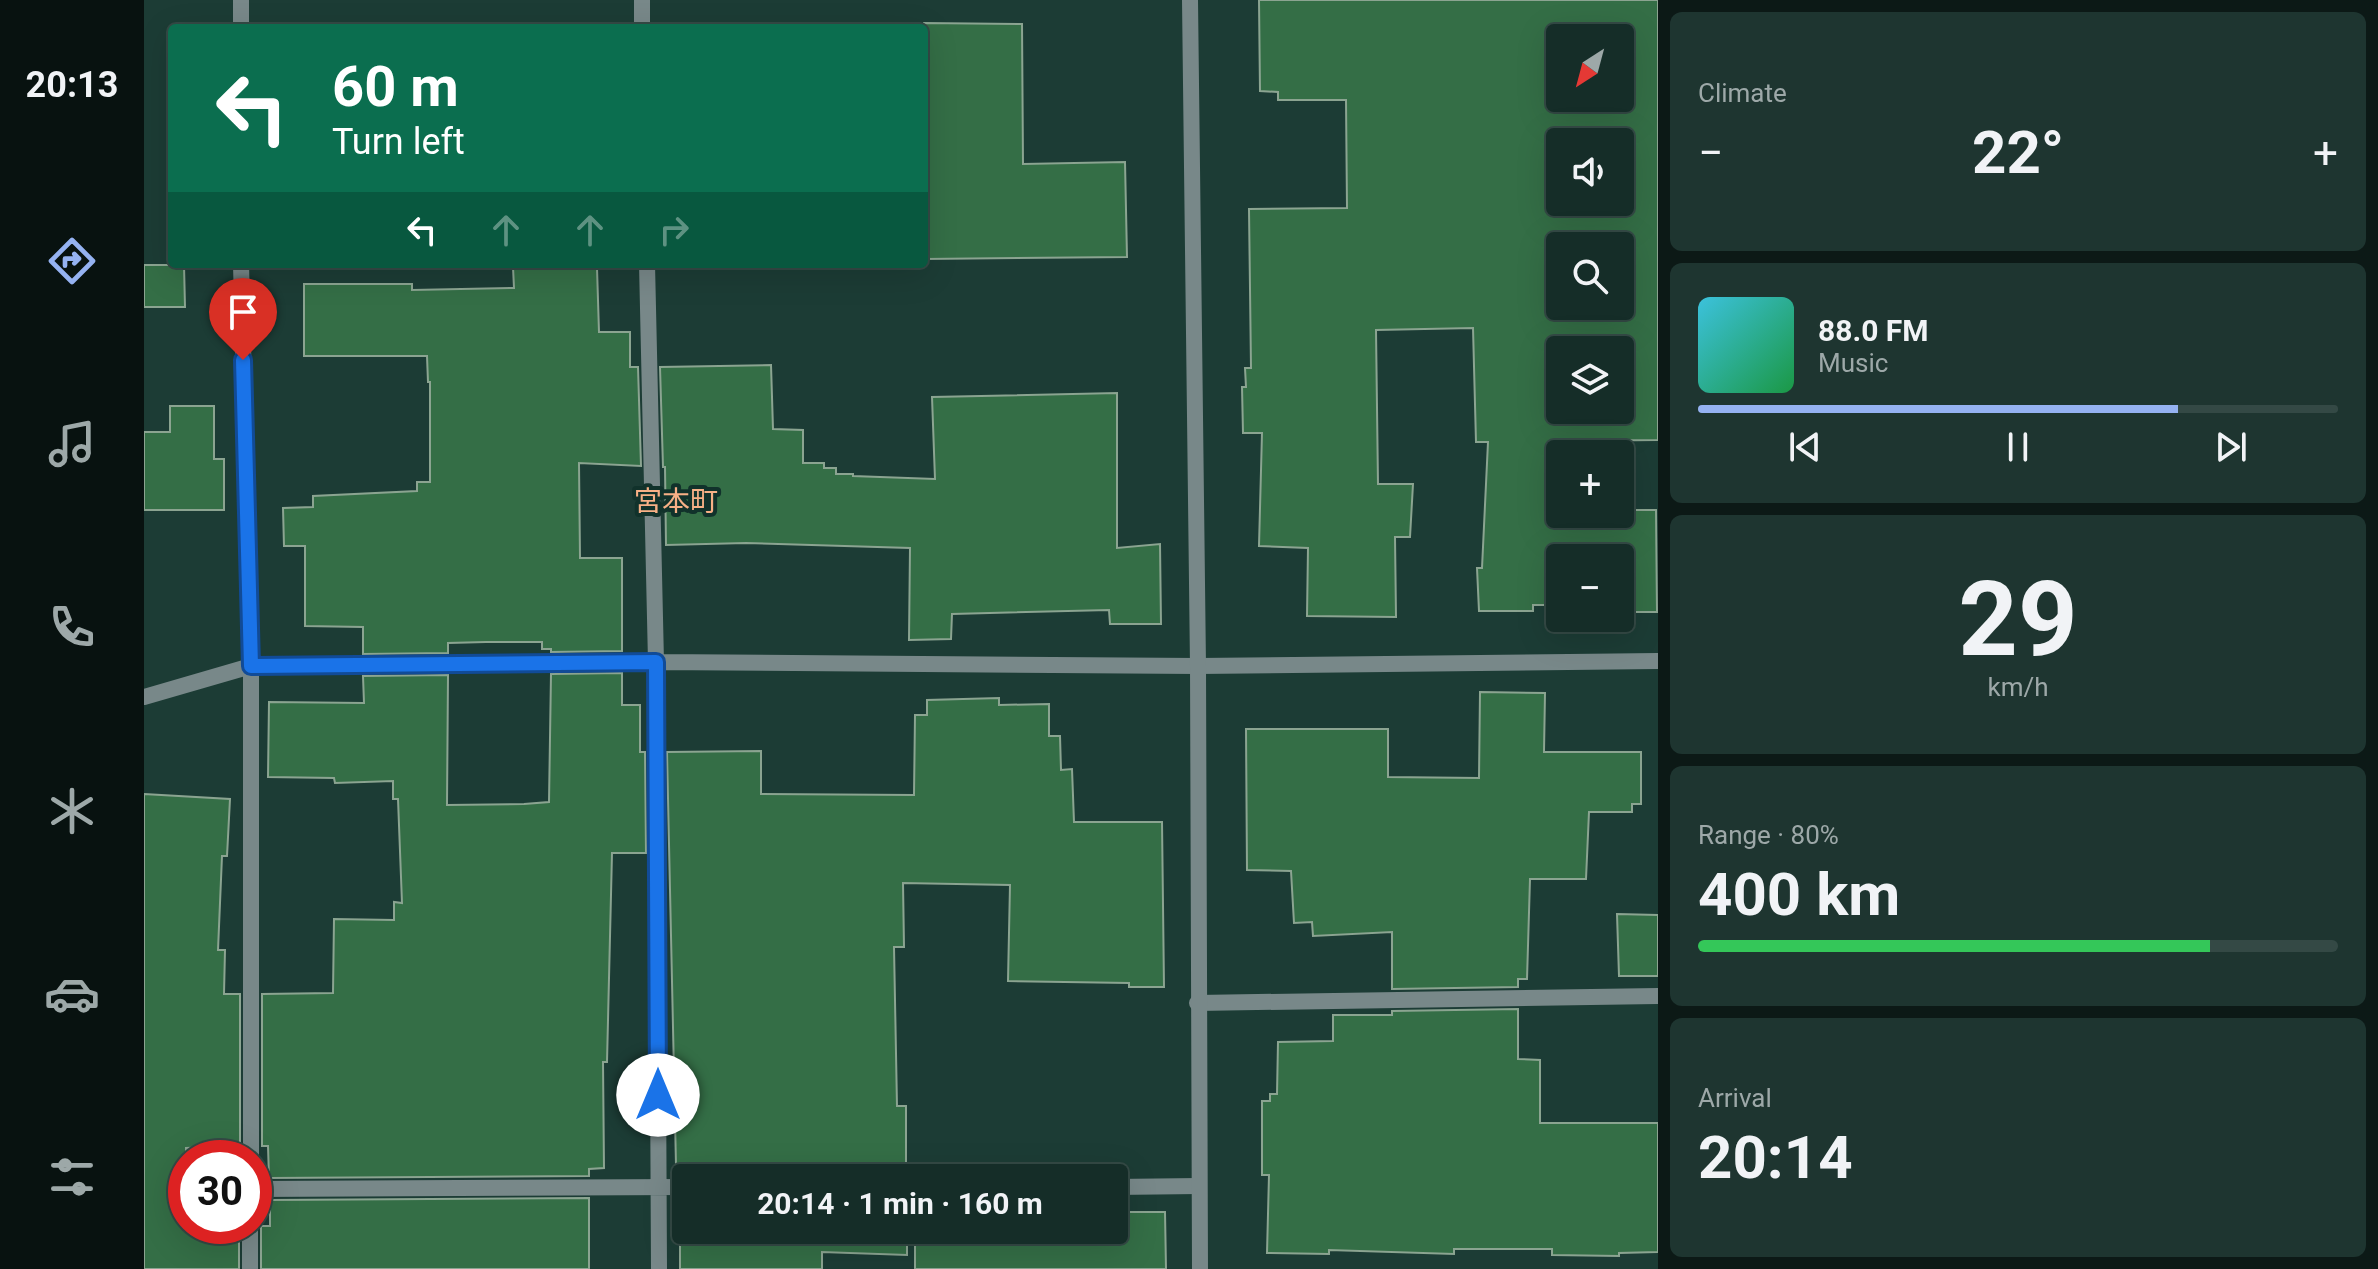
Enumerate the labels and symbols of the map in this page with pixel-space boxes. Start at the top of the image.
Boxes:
north arrow [1546,24,1634,112]
pin [209,278,277,360]
district label: 宮本町 [634,485,718,518]
position arrow [616,1053,700,1137]
speed limit sign: 30 [168,1140,272,1244]

